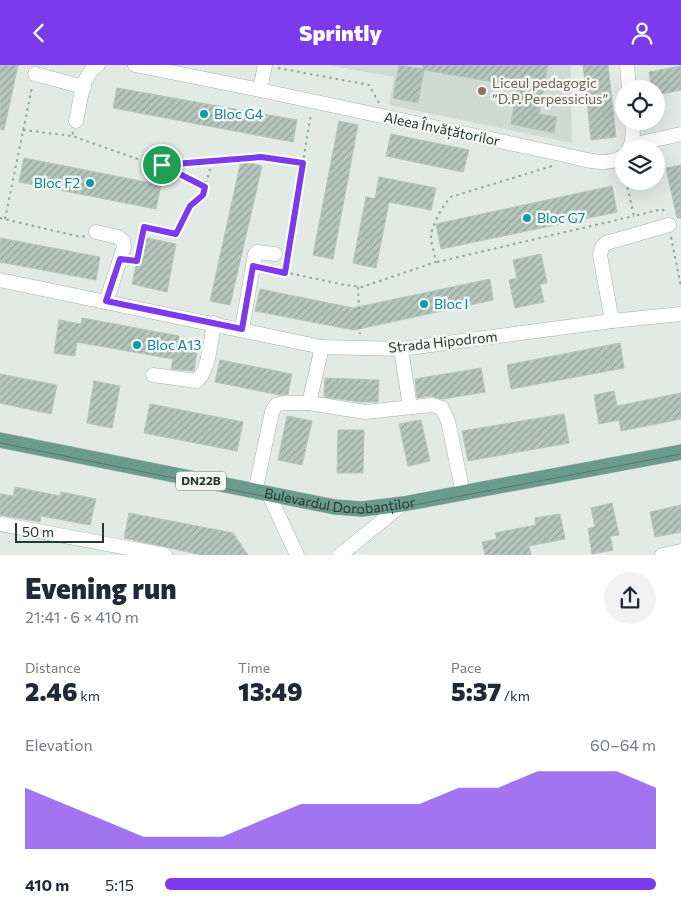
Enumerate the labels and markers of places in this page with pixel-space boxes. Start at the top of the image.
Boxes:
place label: Liceul pedagogic ”D.P. Perpessicius” [492,74,608,107]
marker: Liceul pedagogic ”D.P. Perpessicius” [476,85,488,97]
place label: Bloc G4 [214,105,264,122]
marker: Bloc G4 [198,108,210,120]
pin [141,144,183,186]
place label: Bloc F2 [34,174,80,191]
marker: Bloc F2 [84,177,96,189]
place label: Bloc G7 [537,209,585,226]
marker: Bloc G7 [521,212,533,224]
place label: Bloc I [434,295,468,312]
marker: Bloc I [418,298,430,310]
place label: Bloc A13 [147,336,201,353]
marker: Bloc A13 [131,339,143,351]

